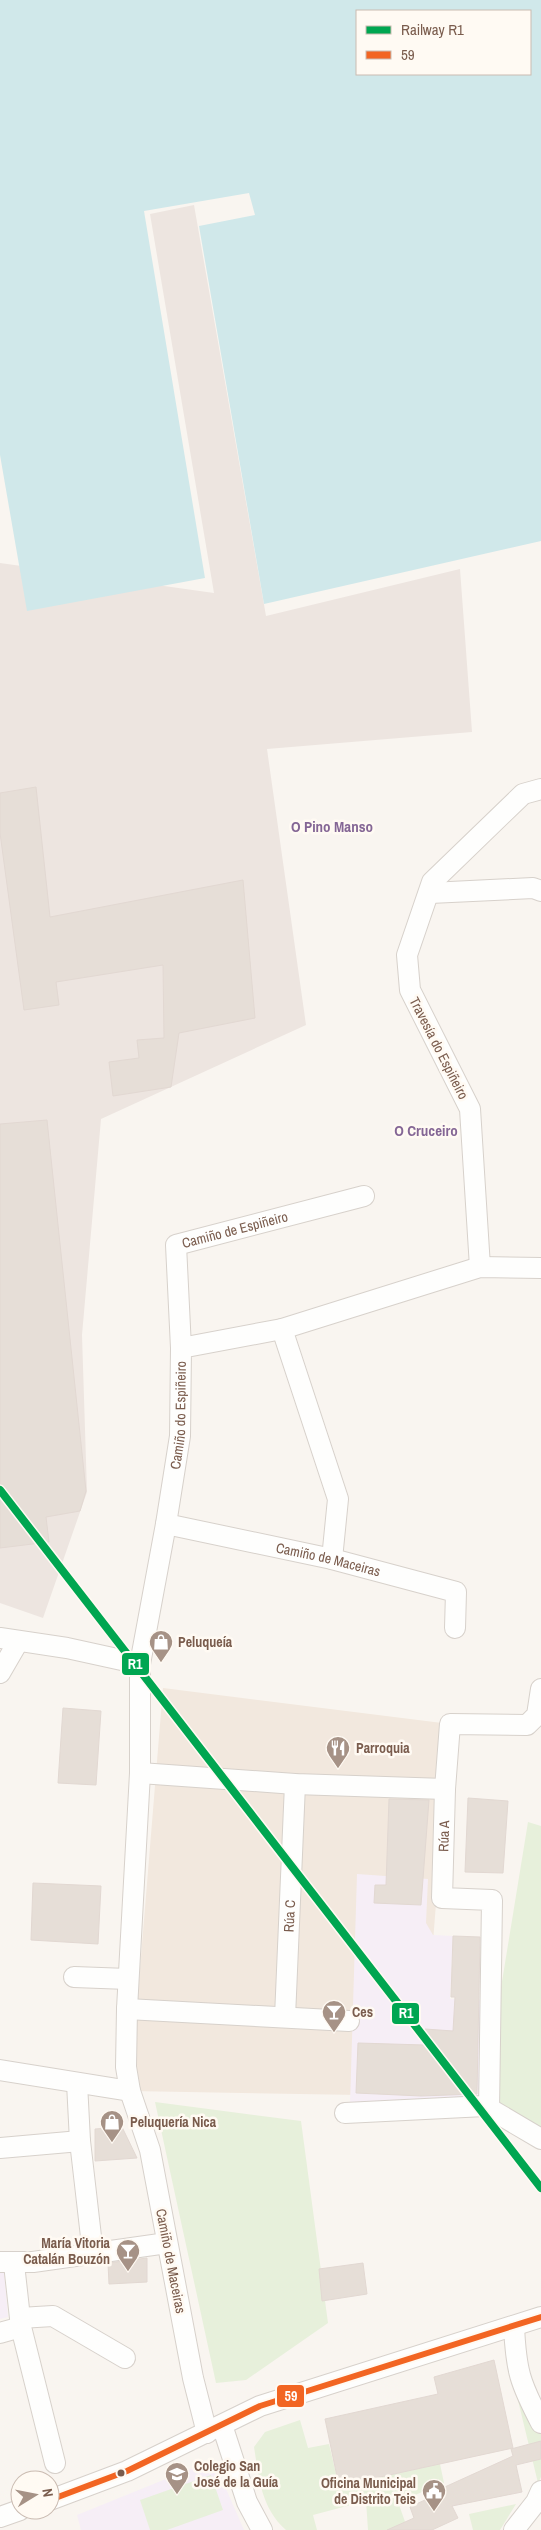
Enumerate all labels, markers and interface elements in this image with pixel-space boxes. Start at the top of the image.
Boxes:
legend [356,10,531,75]
text: Railway R1 [401,19,464,40]
text: 59 [401,44,415,65]
district label: O Pino Manso [291,816,373,837]
street label: Travesía do Espiñeiro [405,994,473,1102]
district label: O Cruceiro [394,1120,458,1141]
street label: Camiño de Espiñeiro [180,1207,290,1252]
street label: Camiño do Espiñeiro [166,1361,190,1471]
street label: Camiño de Maceiras [274,1538,383,1581]
shop icon: Peluqueía [148,1629,174,1663]
place label: Peluqueía [178,1633,233,1651]
line badge: R1 [121,1652,150,1676]
text: R1 [128,1655,143,1673]
restaurant icon: Parroquia [325,1735,351,1769]
place label: Parroquia [356,1739,410,1757]
street label: Rúa A [434,1820,453,1852]
street label: Rúa C [280,1899,299,1933]
bar icon: Ces [321,1999,347,2033]
line badge: R1 [391,2002,420,2025]
place label: Ces [352,2003,373,2021]
text: R1 [399,2004,414,2022]
shop icon: Peluquería Nica [99,2109,125,2143]
place label: Peluquería Nica [130,2113,217,2131]
street label: Camiño de Maceiras [152,2207,190,2315]
place label: María Vitoria Catalán Bouzón [23,2234,111,2268]
bar icon: María Vitoria Catalán Bouzón [115,2238,141,2272]
line badge: 59 [276,2384,305,2408]
text: 59 [285,2387,297,2405]
place label: Colegio San José de la Guía [194,2457,279,2491]
school or university icon: Colegio San José de la Guía [164,2461,190,2495]
unlabelled marker [116,2468,126,2478]
north arrow [10,2470,60,2520]
place label: Oficina Municipal de Distrito Teis [321,2474,416,2508]
public building icon: Oficina Municipal de Distrito Teis [421,2478,447,2512]
text: N [38,2487,57,2498]

